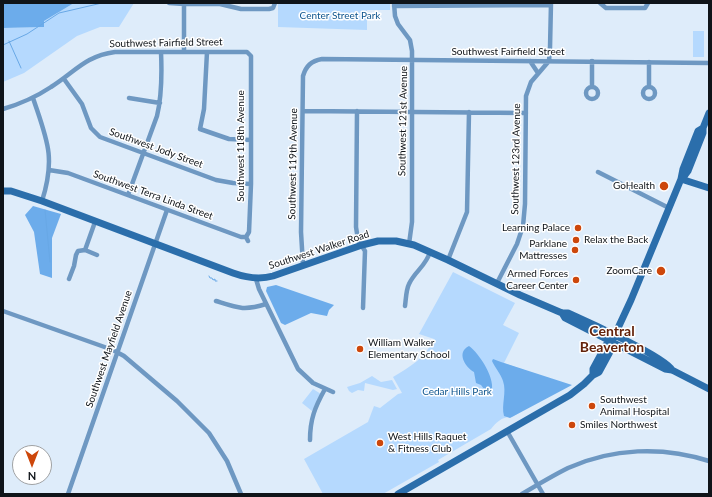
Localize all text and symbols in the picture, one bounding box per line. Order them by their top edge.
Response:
park label: Center Street Park [300,10,380,22]
street label: Southwest Fairfield Street [109,36,223,50]
street label: Southwest Fairfield Street [451,46,565,58]
street label: Southwest 121st Avenue [396,66,410,176]
street label: Southwest 118th Avenue [235,90,247,202]
street label: Southwest 123rd Avenue [509,103,523,215]
street label: Southwest 119th Avenue [286,108,300,220]
street label: Southwest Jody Street [108,125,204,171]
street label: Southwest Terra Linda Street [91,168,215,222]
place label: GoHealth [613,180,655,192]
marker: GoHealth [658,180,670,192]
place label: Learning Palace [502,222,570,234]
marker: Learning Palace [573,223,583,233]
street label: Southwest Walker Road [267,228,371,272]
place label: Relax the Back [584,234,648,246]
marker: Relax the Back [571,235,581,245]
place label: Parklane Mattresses [519,238,567,262]
marker: Parklane Mattresses [570,245,580,255]
place label: ZoomCare [606,265,652,277]
marker: ZoomCare [655,265,667,277]
place label: Armed Forces Career Center [506,268,568,292]
marker: Armed Forces Career Center [571,275,581,285]
street label: Southwest Mayfield Avenue [83,289,135,409]
district label: Central Beaverton [580,323,644,356]
place label: William Walker Elementary School [368,337,450,360]
marker: William Walker Elementary School [355,344,365,354]
park label: Cedar Hills Park [422,386,492,398]
place label: Southwest Animal Hospital [600,394,669,418]
marker: Southwest Animal Hospital [587,401,597,411]
place label: Smiles Northwest [580,419,657,431]
marker: Smiles Northwest [567,420,577,430]
place label: West Hills Raquet & Fitness Club [388,431,466,454]
marker: West Hills Raquet & Fitness Club [375,438,385,448]
north arrow [12,445,52,485]
text: N [28,470,36,483]

